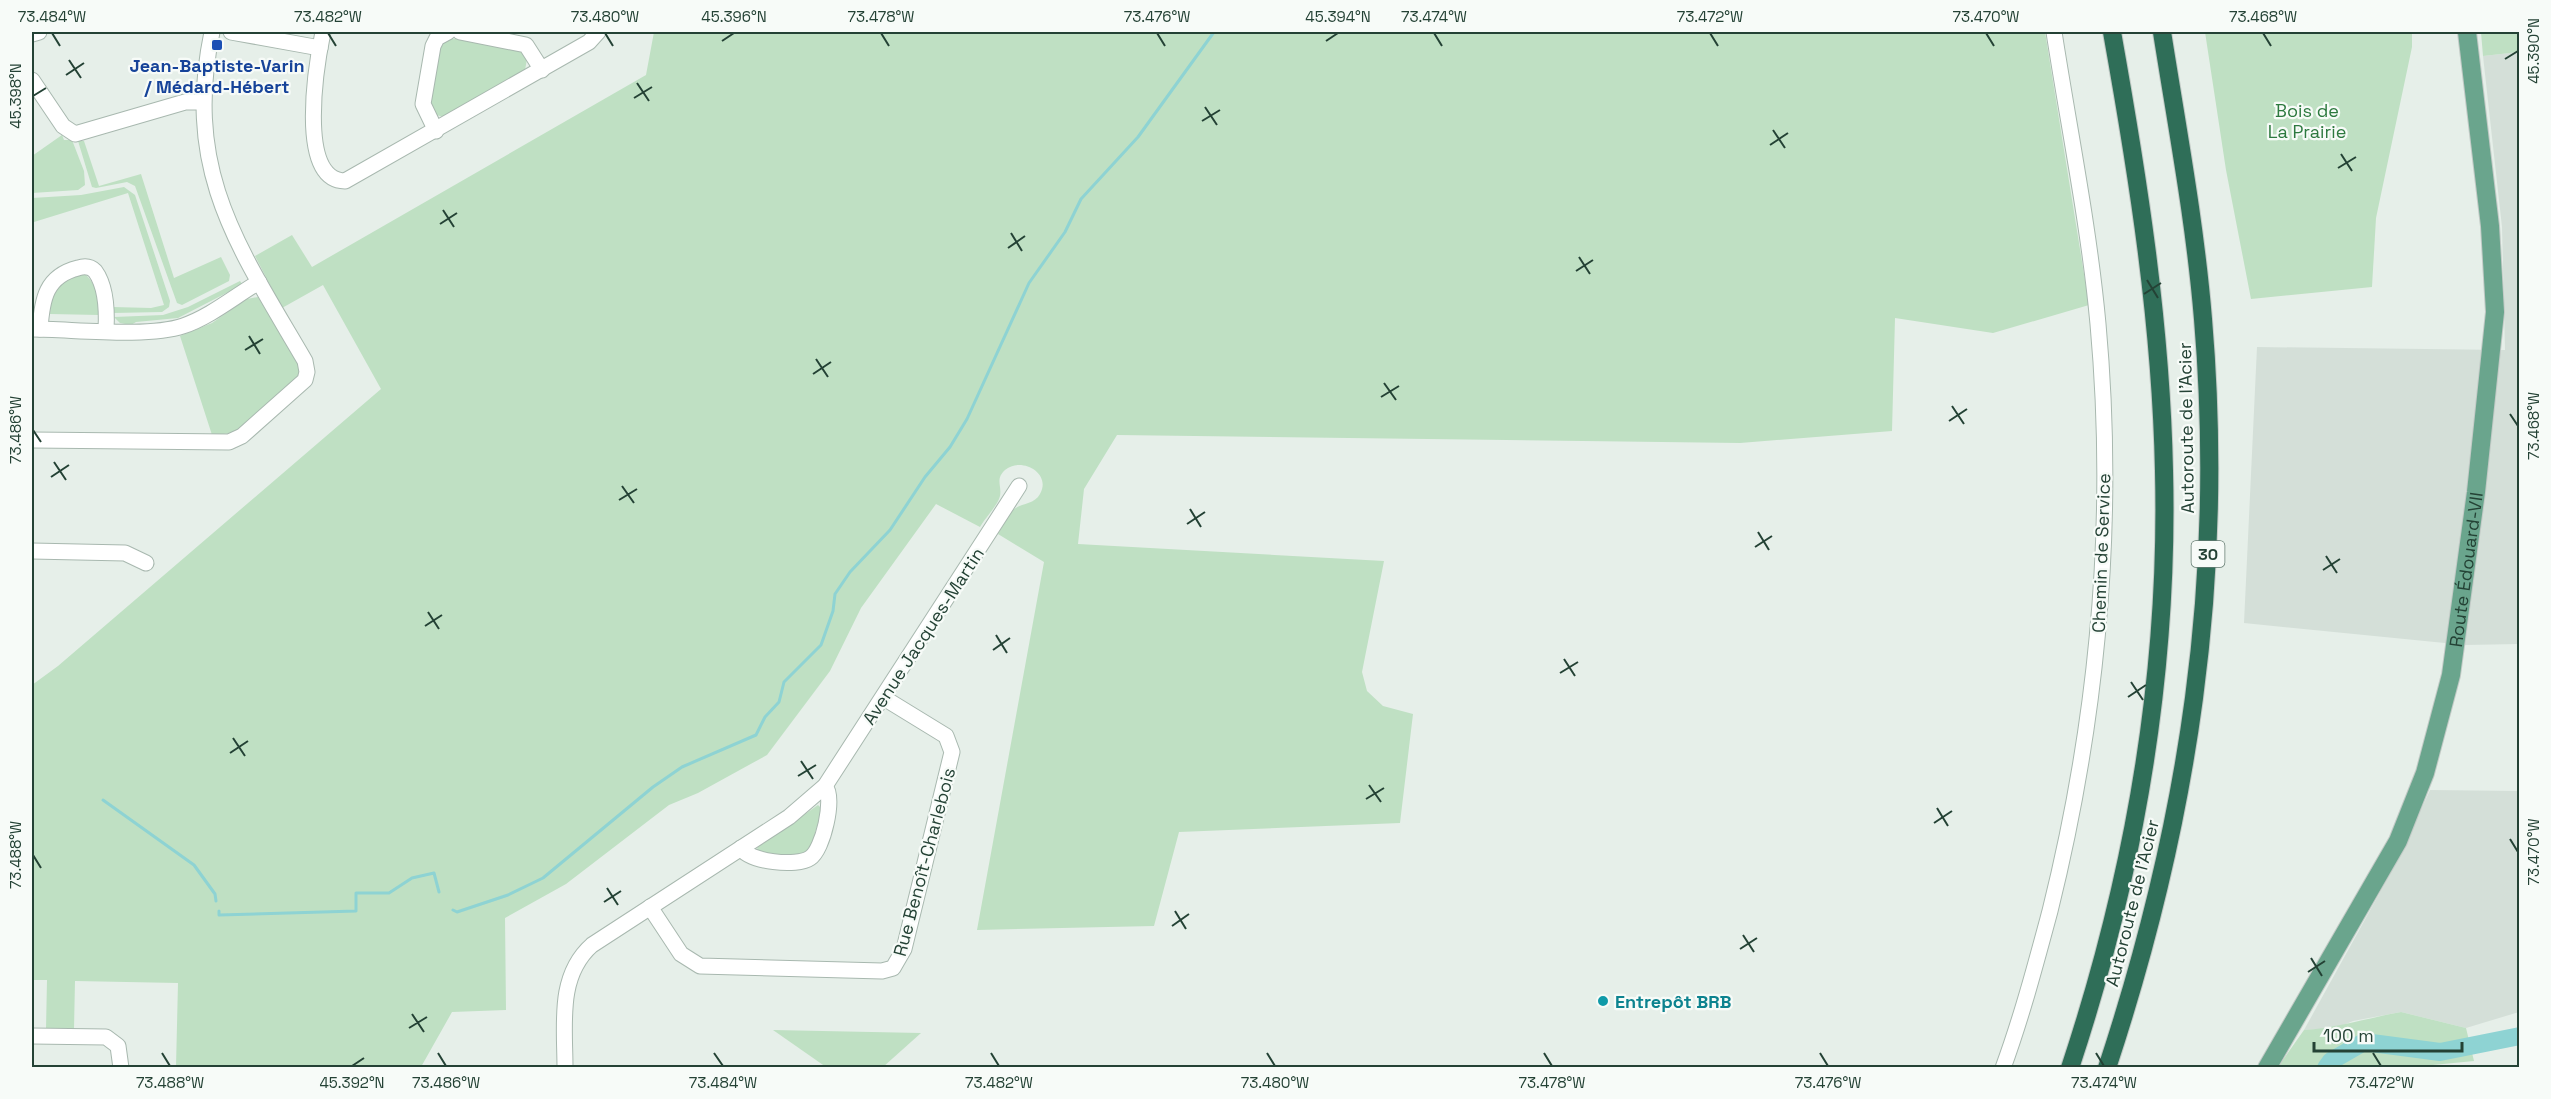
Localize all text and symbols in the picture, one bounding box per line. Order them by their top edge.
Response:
text: 73.484°W [18,7,86,26]
text: 73.482°W [294,7,362,26]
text: 73.480°W [571,7,639,26]
text: 45.396°N [701,7,767,26]
text: 73.478°W [848,7,914,26]
text: 73.476°W [1124,7,1190,26]
text: 45.394°N [1305,7,1371,26]
text: 73.474°W [1401,7,1467,26]
text: 73.472°W [1677,7,1743,26]
text: 73.470°W [1952,7,2020,26]
text: 73.468°W [2229,7,2297,26]
text: 45.390°N [2524,18,2543,84]
marker: Jean-Baptiste-Varin / Médard-Hébert [210,38,224,52]
place label: Jean-Baptiste-Varin / Médard-Hébert [129,54,305,98]
text: 45.398°N [6,63,25,129]
park label: Bois de La Prairie [2268,99,2346,143]
street label: Autoroute de l'Acier [2173,342,2199,514]
text: 73.468°W [2524,392,2543,460]
text: 73.486°W [6,396,25,464]
street label: Chemin de Service [2087,473,2115,633]
street label: Route Édouard-VII [2443,491,2487,649]
road number: 30 [2192,541,2224,567]
street label: Avenue Jacques-Martin [857,543,989,729]
street label: Rue Benoît-Charlebois [888,765,960,959]
street label: Autoroute de l'Acier [2100,817,2164,989]
text: 73.470°W [2524,818,2543,886]
text: 73.488°W [6,821,25,889]
place label: Entrepôt BRB [1615,990,1732,1013]
marker: Entrepôt BRB [1596,994,1610,1008]
scale bar [2314,1015,2462,1053]
text: 100 m [2323,1024,2374,1047]
text: 73.488°W [136,1073,204,1092]
text: 45.392°N [319,1073,385,1092]
text: 73.486°W [412,1073,480,1092]
text: 73.484°W [689,1073,757,1092]
text: 73.482°W [965,1073,1033,1092]
text: 73.480°W [1241,1073,1309,1092]
text: 73.478°W [1519,1073,1585,1092]
text: 73.476°W [1795,1073,1861,1092]
text: 73.474°W [2071,1073,2137,1092]
text: 73.472°W [2348,1073,2414,1092]

